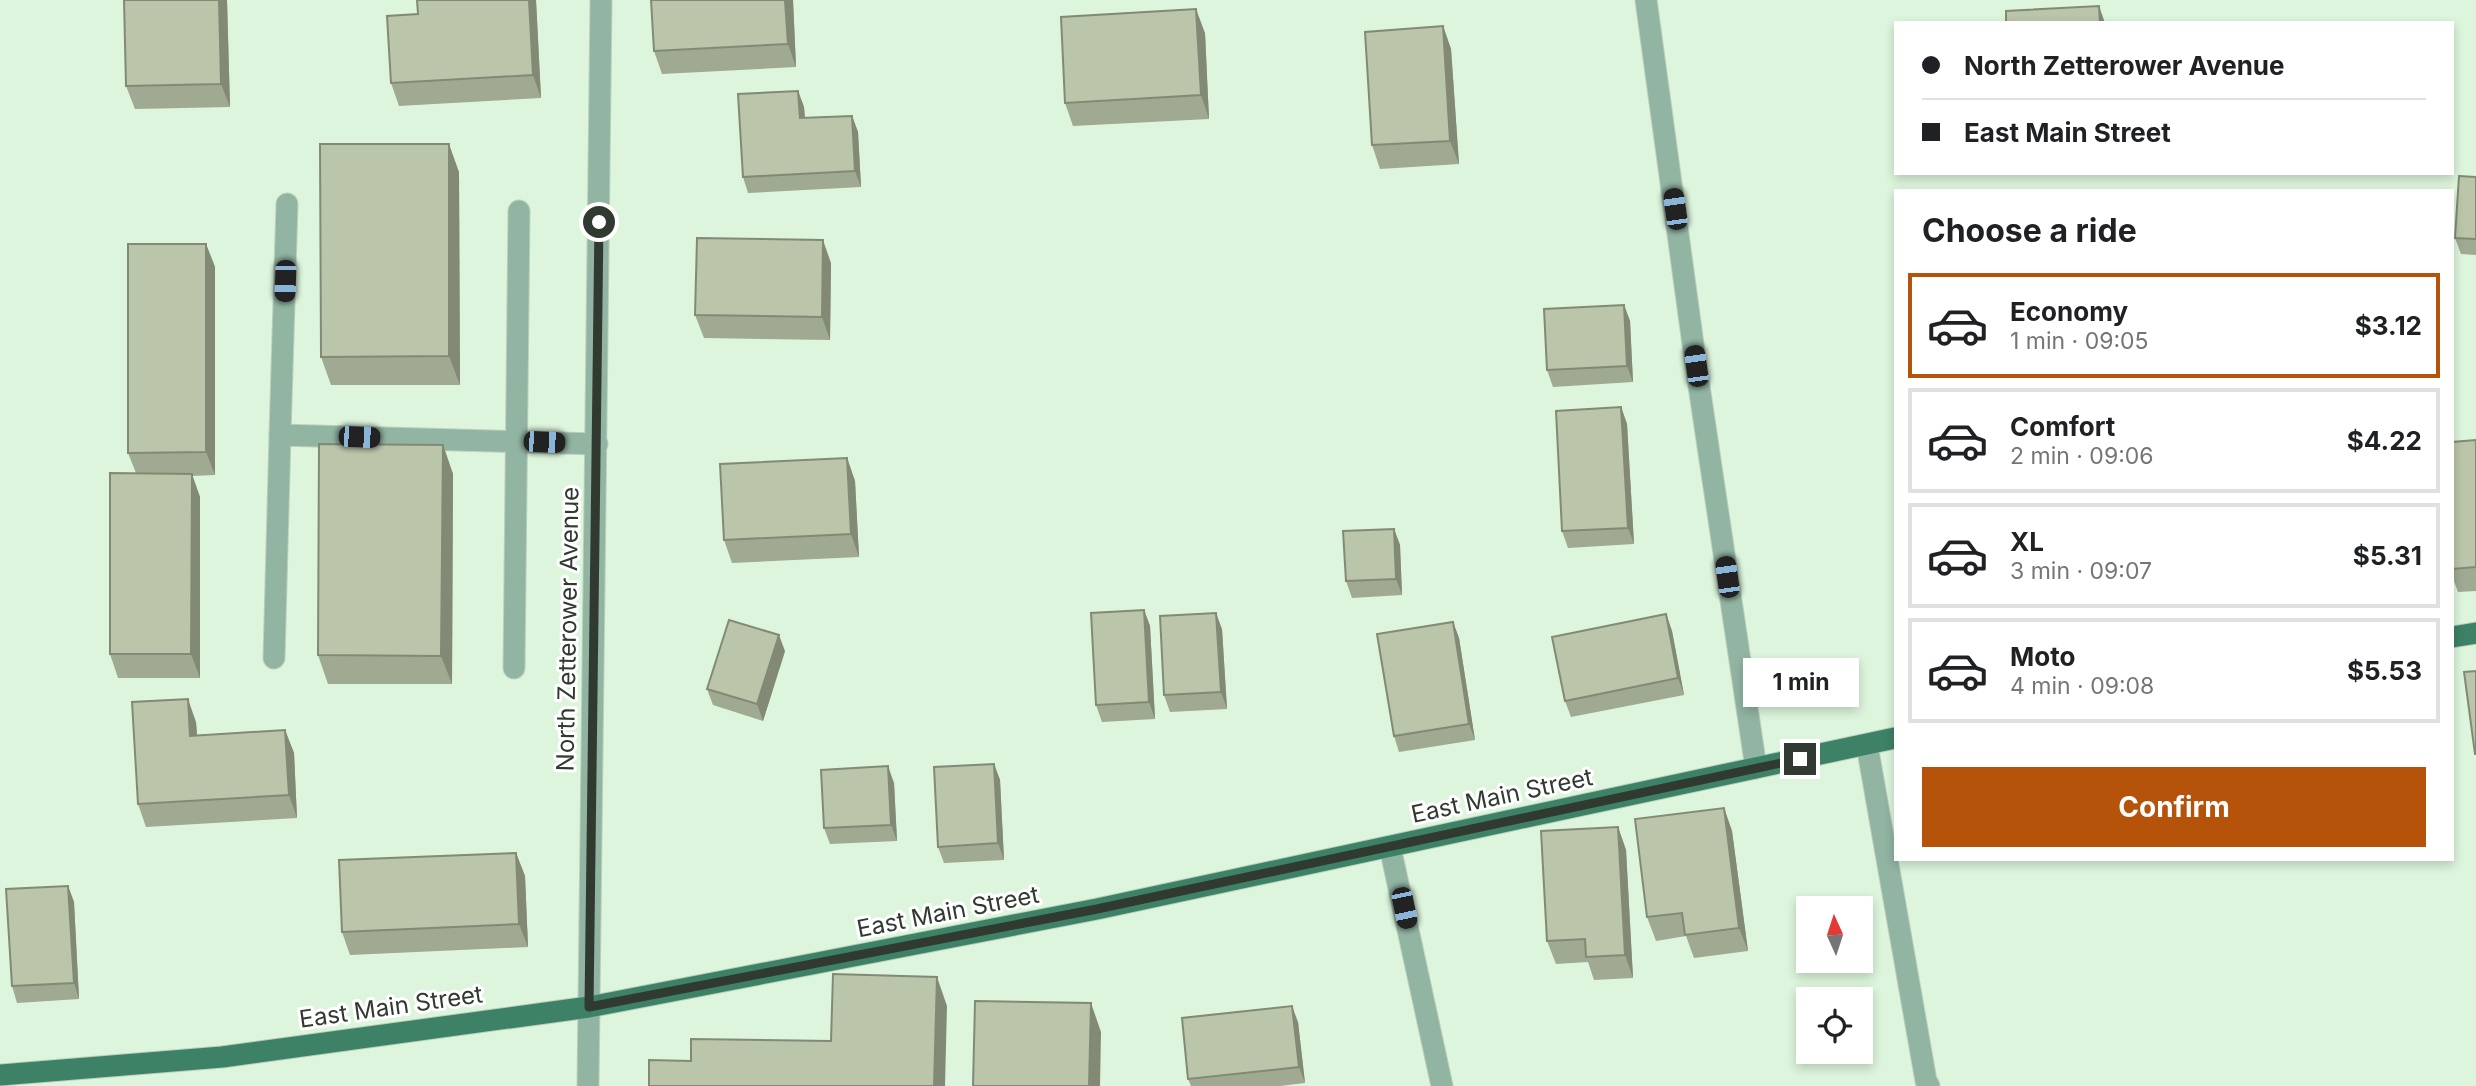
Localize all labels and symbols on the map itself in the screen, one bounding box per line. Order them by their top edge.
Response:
car [1662,187,1689,231]
route start [583,206,615,238]
car [274,260,297,302]
car [1683,344,1710,388]
car [338,426,381,448]
car [523,431,566,453]
street label: North Zetterower Avenue [551,486,584,771]
car [1714,555,1741,599]
callout: 1 min [1742,658,1858,706]
route end [1784,743,1816,775]
street label: East Main Street [1409,762,1595,829]
street label: East Main Street [854,880,1042,943]
car [1390,885,1419,931]
north arrow [1796,896,1872,973]
street label: East Main Street [297,979,485,1034]

